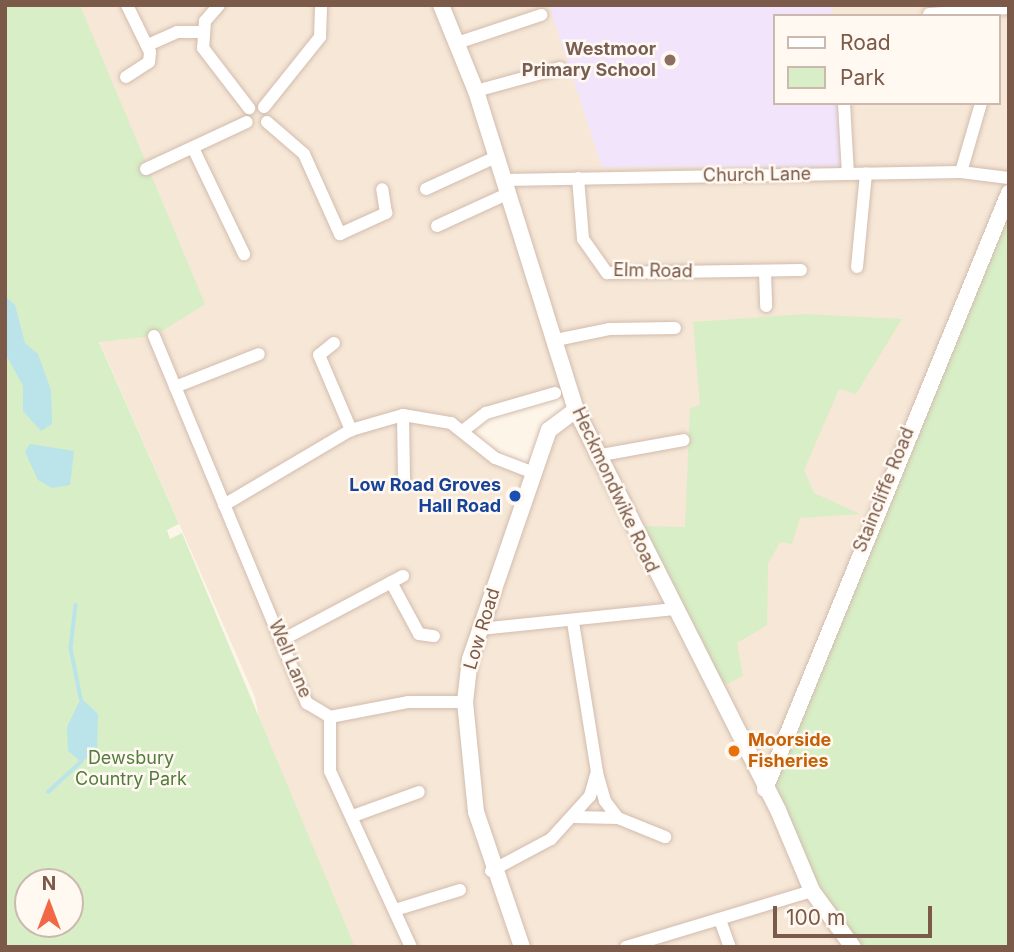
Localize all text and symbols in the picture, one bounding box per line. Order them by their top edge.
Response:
legend [772,14,1000,105]
text: Road [840,30,891,55]
place label: Westmoor Primary School [522,39,656,82]
marker: Westmoor Primary School [662,52,678,68]
text: Park [840,65,885,90]
street label: Church Lane [703,163,811,187]
street label: Elm Road [613,260,693,282]
street label: Heckmondwike Road [567,404,663,576]
street label: Staincliffe Road [849,424,919,556]
place label: Low Road Groves Hall Road [349,475,501,518]
marker: Low Road Groves Hall Road [507,488,523,504]
street label: Low Road [459,586,505,672]
street label: Well Lane [264,617,316,701]
place label: Moorside Fisheries [748,730,831,772]
marker: Moorside Fisheries [726,743,742,759]
park label: Dewsbury Country Park [75,748,187,790]
north arrow [14,868,84,938]
text: N [42,872,56,895]
scale bar [776,892,935,936]
text: 100 m [786,905,845,930]

